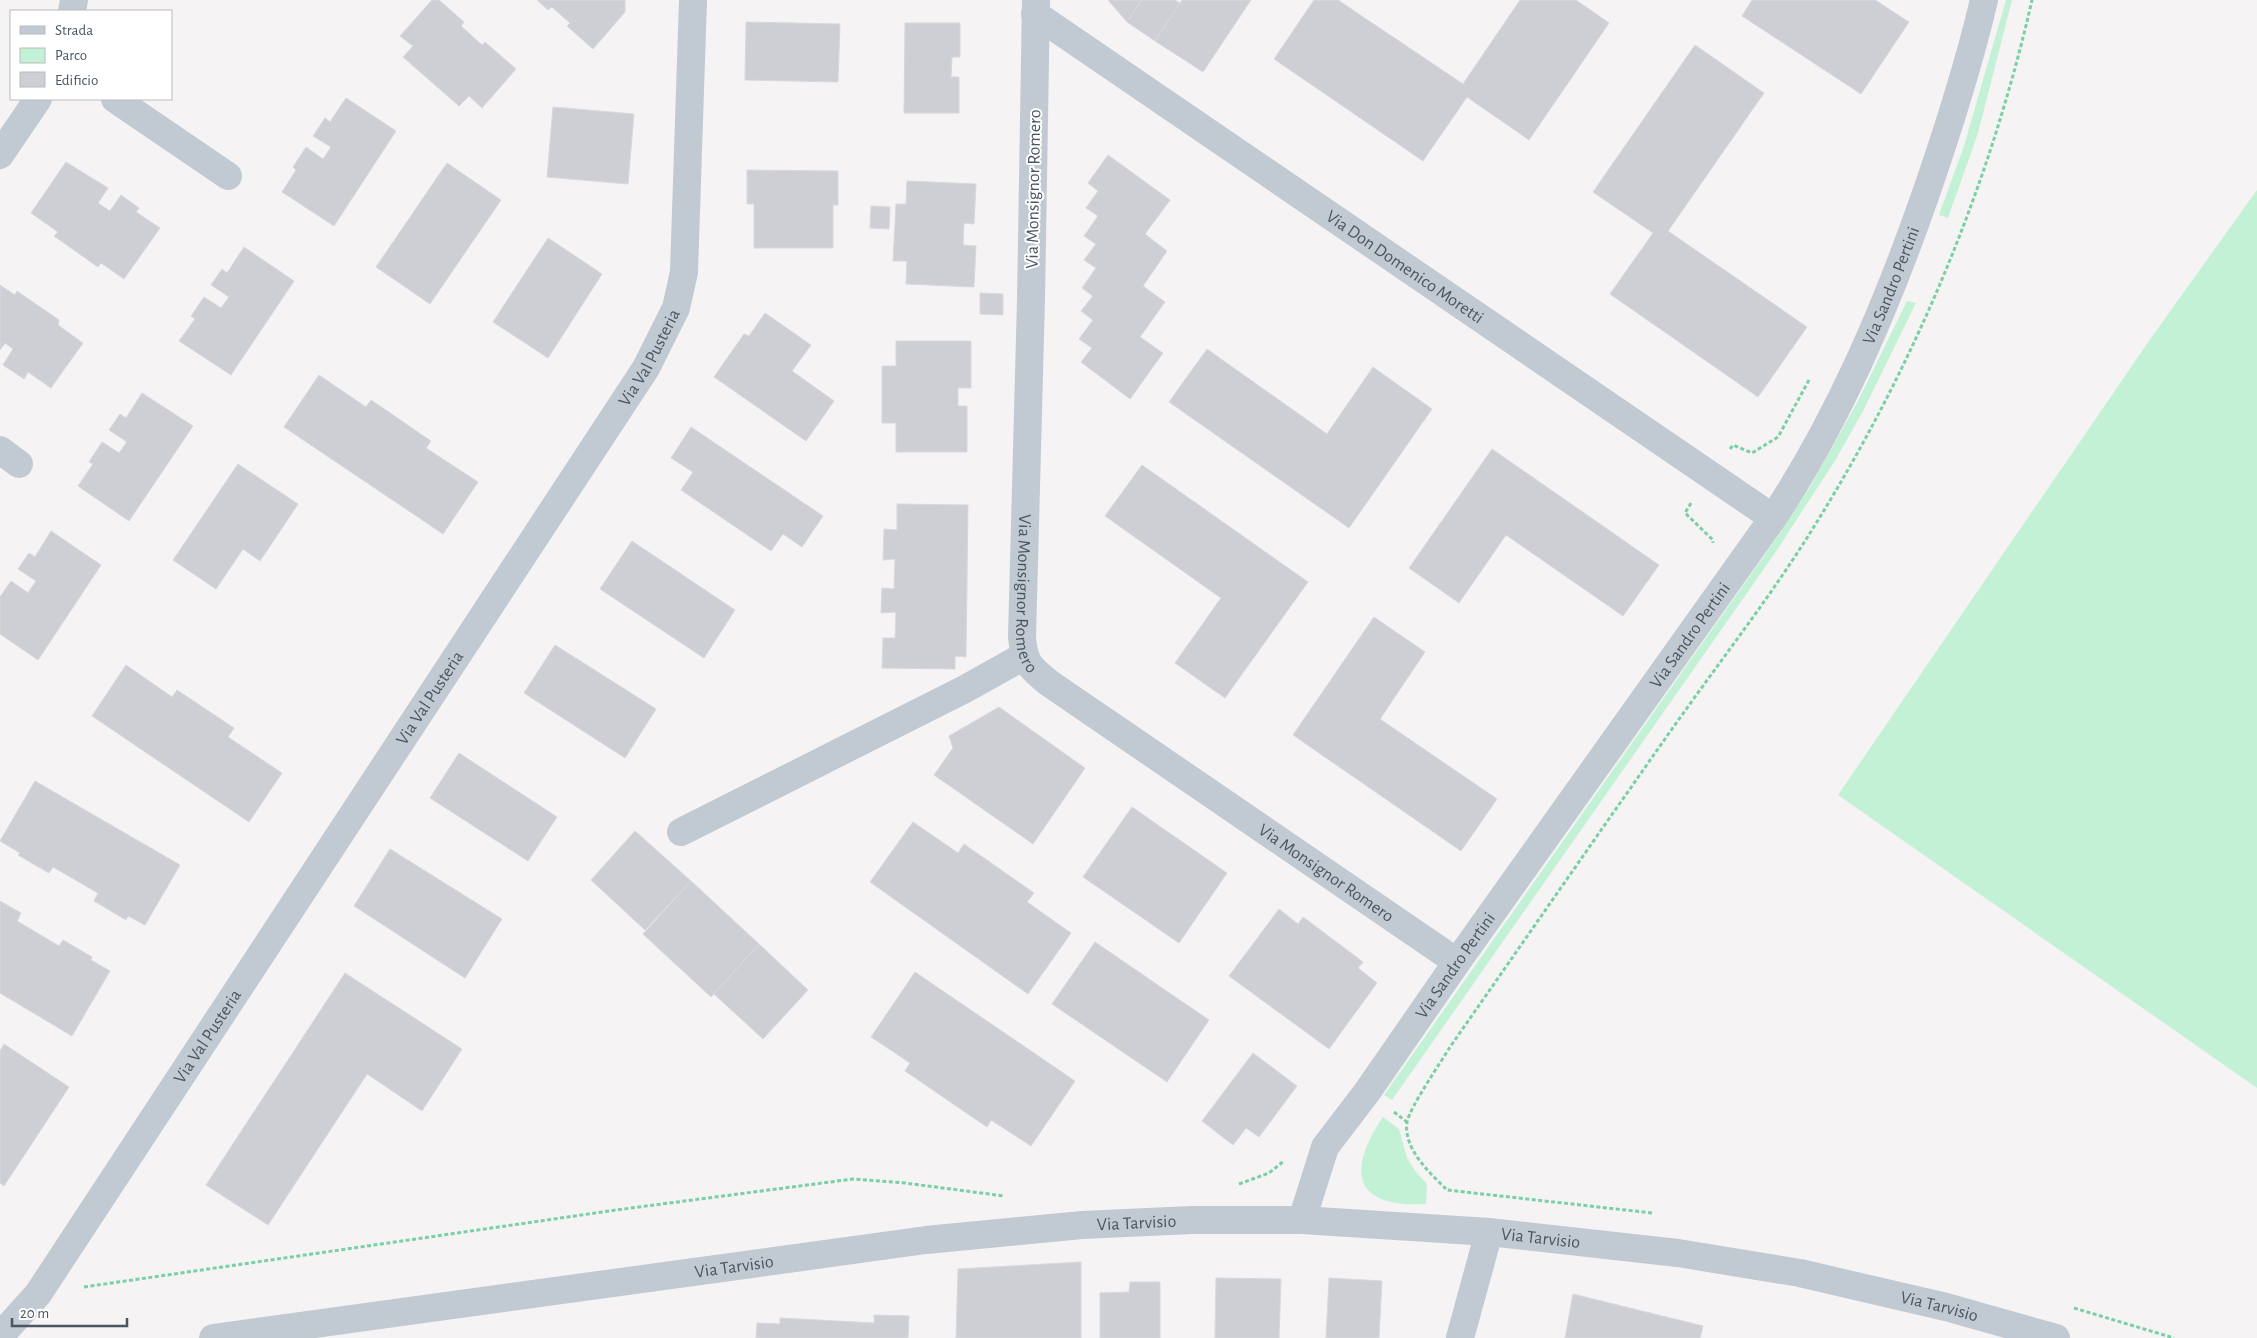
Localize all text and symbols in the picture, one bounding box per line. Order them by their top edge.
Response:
legend [10,10,172,100]
text: Strada [55,23,93,38]
text: Parco [55,48,87,63]
text: Edificio [55,73,98,88]
street label: Via Monsignor Romero [1024,109,1044,269]
street label: Via Don Domenico Moretti [1322,207,1486,327]
street label: Via Sandro Pertini [1860,225,1923,347]
street label: Via Val Pusteria [615,307,684,410]
street label: Via Monsignor Romero [1012,514,1041,677]
street label: Via Sandro Pertini [1647,580,1734,692]
street label: Via Val Pusteria [393,648,468,748]
street label: Via Monsignor Romero [1255,821,1397,926]
street label: Via Sandro Pertini [1413,910,1499,1022]
street label: Via Val Pusteria [171,987,245,1087]
street label: Via Tarvisio [1096,1213,1177,1234]
street label: Via Tarvisio [1500,1225,1581,1252]
street label: Via Tarvisio [694,1253,775,1282]
street label: Via Tarvisio [1899,1289,1980,1326]
scale bar [12,1296,128,1328]
text: 20 m [20,1306,49,1321]

